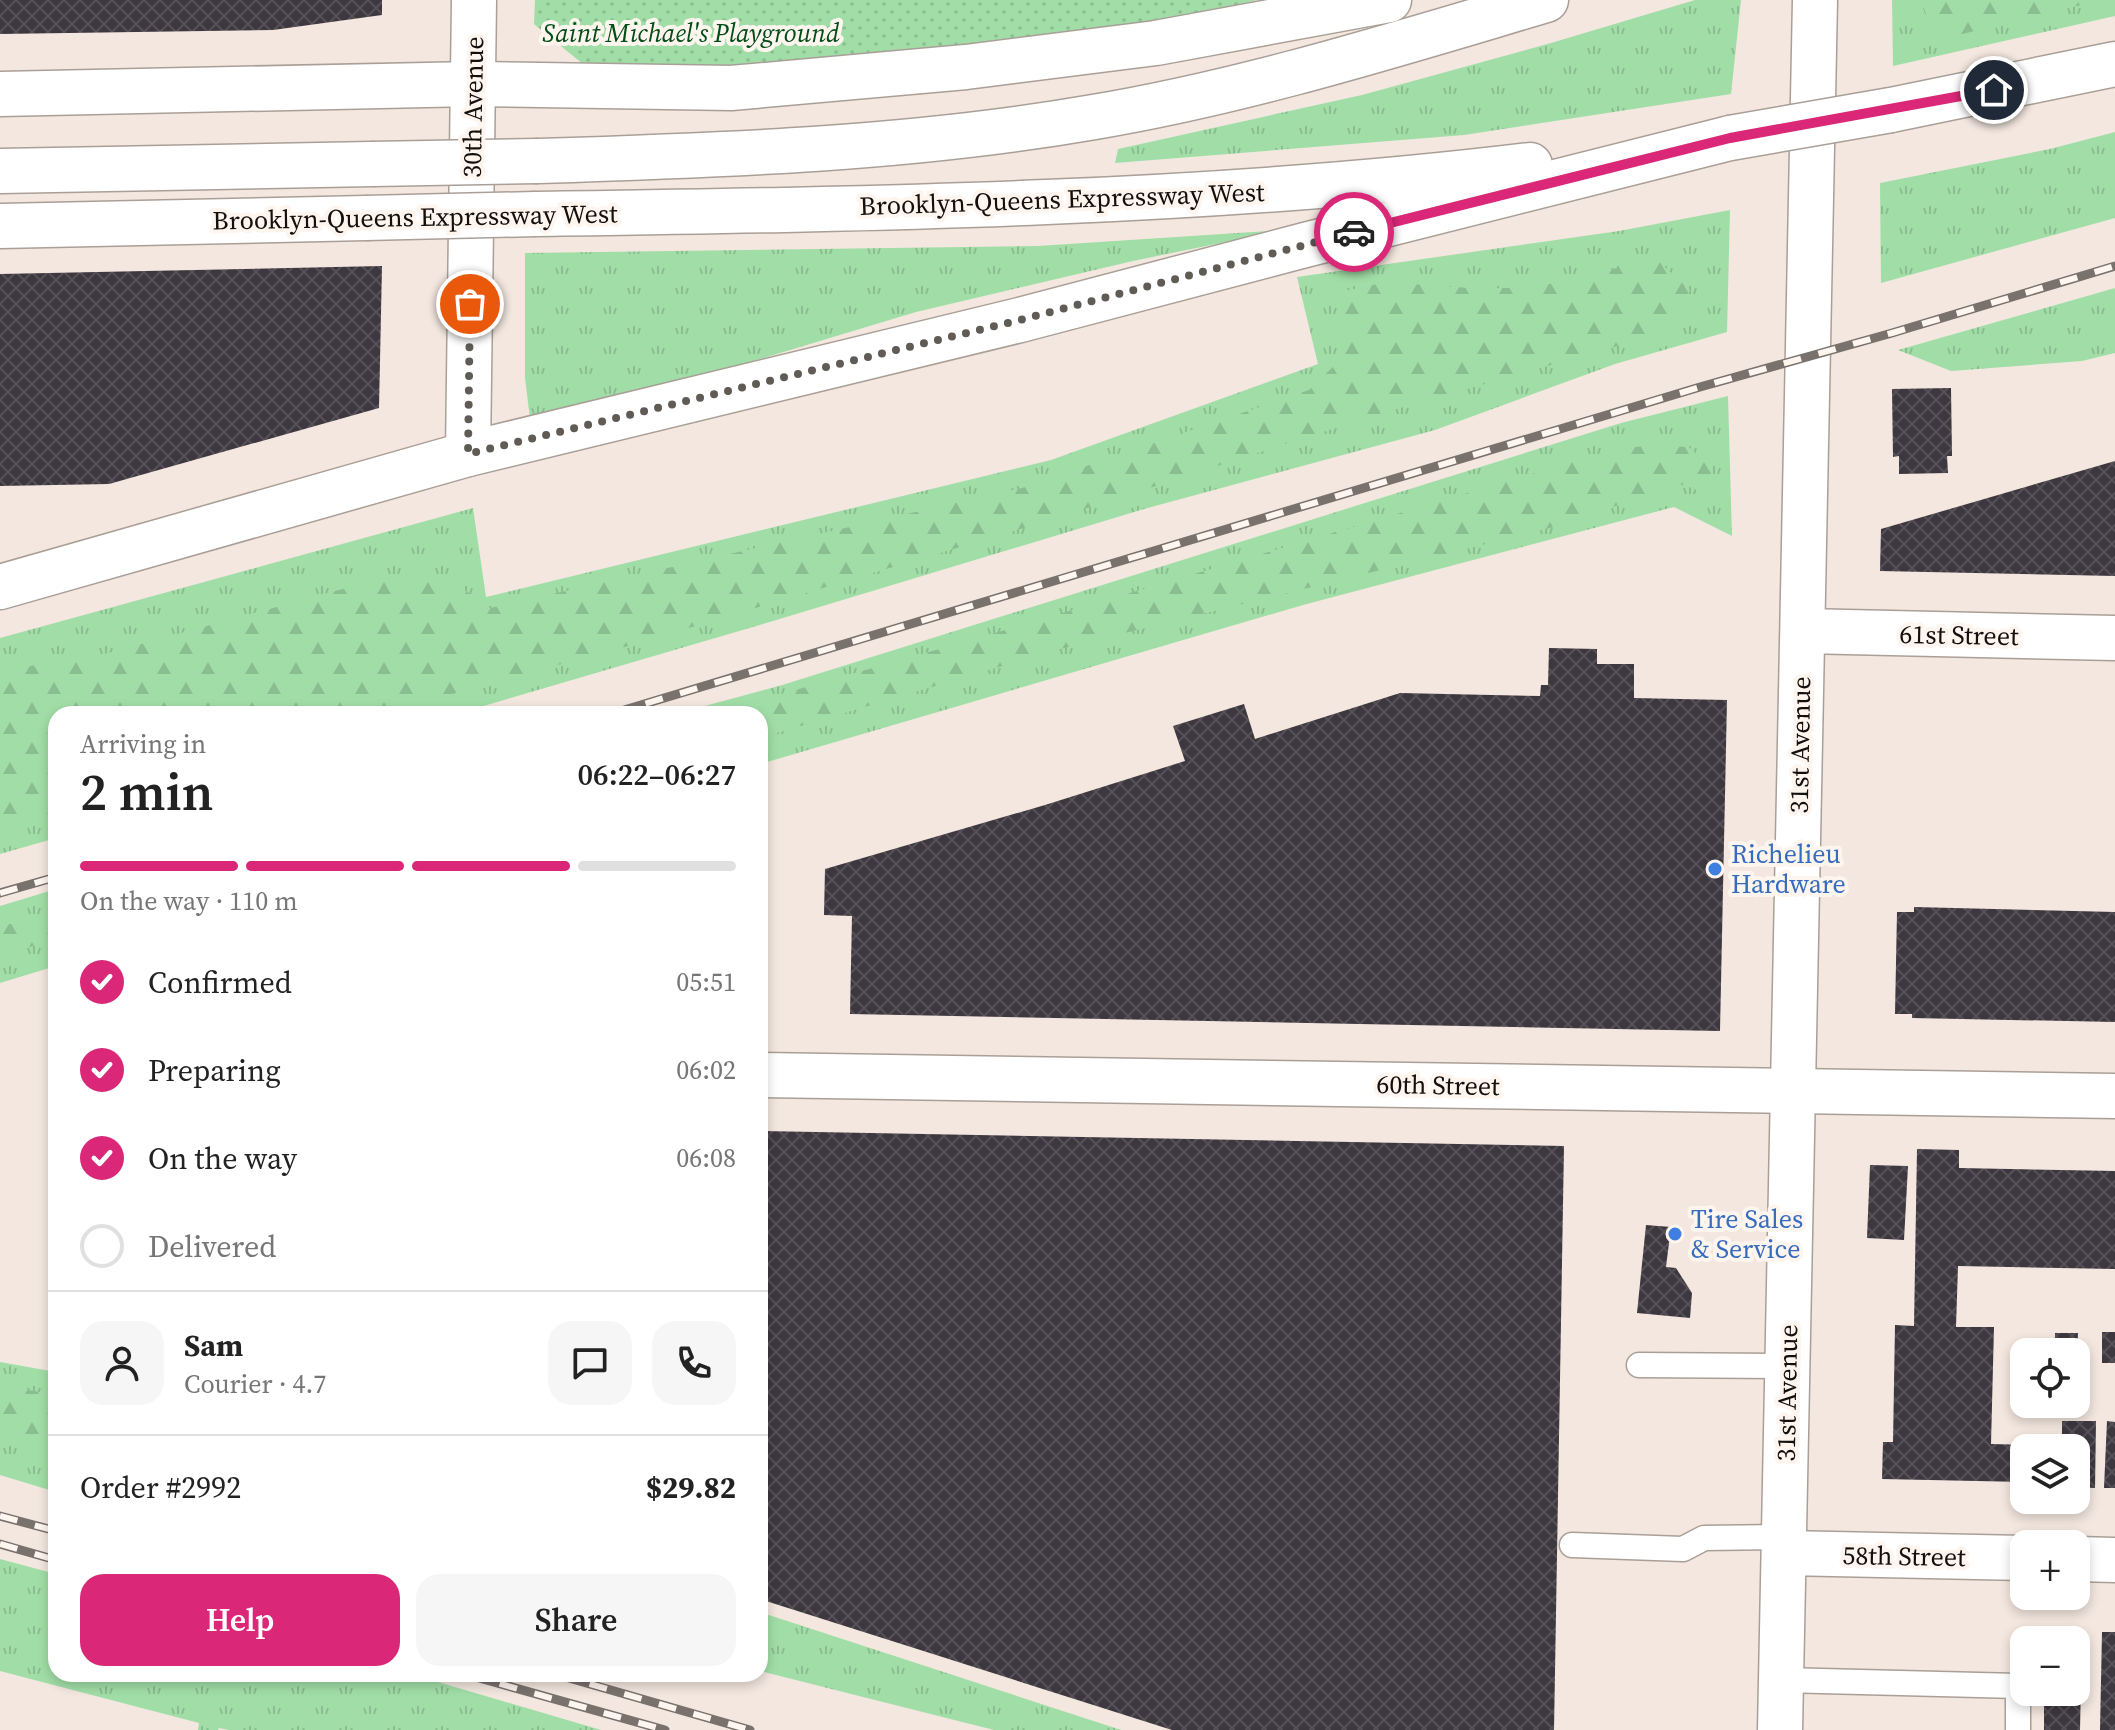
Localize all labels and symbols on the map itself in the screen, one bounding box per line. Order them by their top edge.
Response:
park label: Saint Michael's Playground [542,15,840,51]
street label: 30th Avenue [454,36,492,178]
pin [1960,56,2028,124]
street label: Brooklyn-Queens Expressway West [859,174,1266,224]
courier [1314,192,1394,272]
street label: Brooklyn-Queens Expressway West [212,195,618,239]
pin [436,270,504,338]
street label: 61st Street [1899,616,2019,654]
street label: 31st Avenue [1781,676,1819,814]
place label: Richelieu Hardware [1731,836,1846,902]
marker: Richelieu Hardware [1706,860,1724,878]
street label: 60th Street [1376,1066,1501,1104]
place label: Tire Sales & Service [1691,1201,1803,1267]
marker: Tire Sales & Service [1666,1225,1684,1243]
street label: 31st Avenue [1768,1324,1806,1462]
street label: 58th Street [1842,1537,1967,1575]

